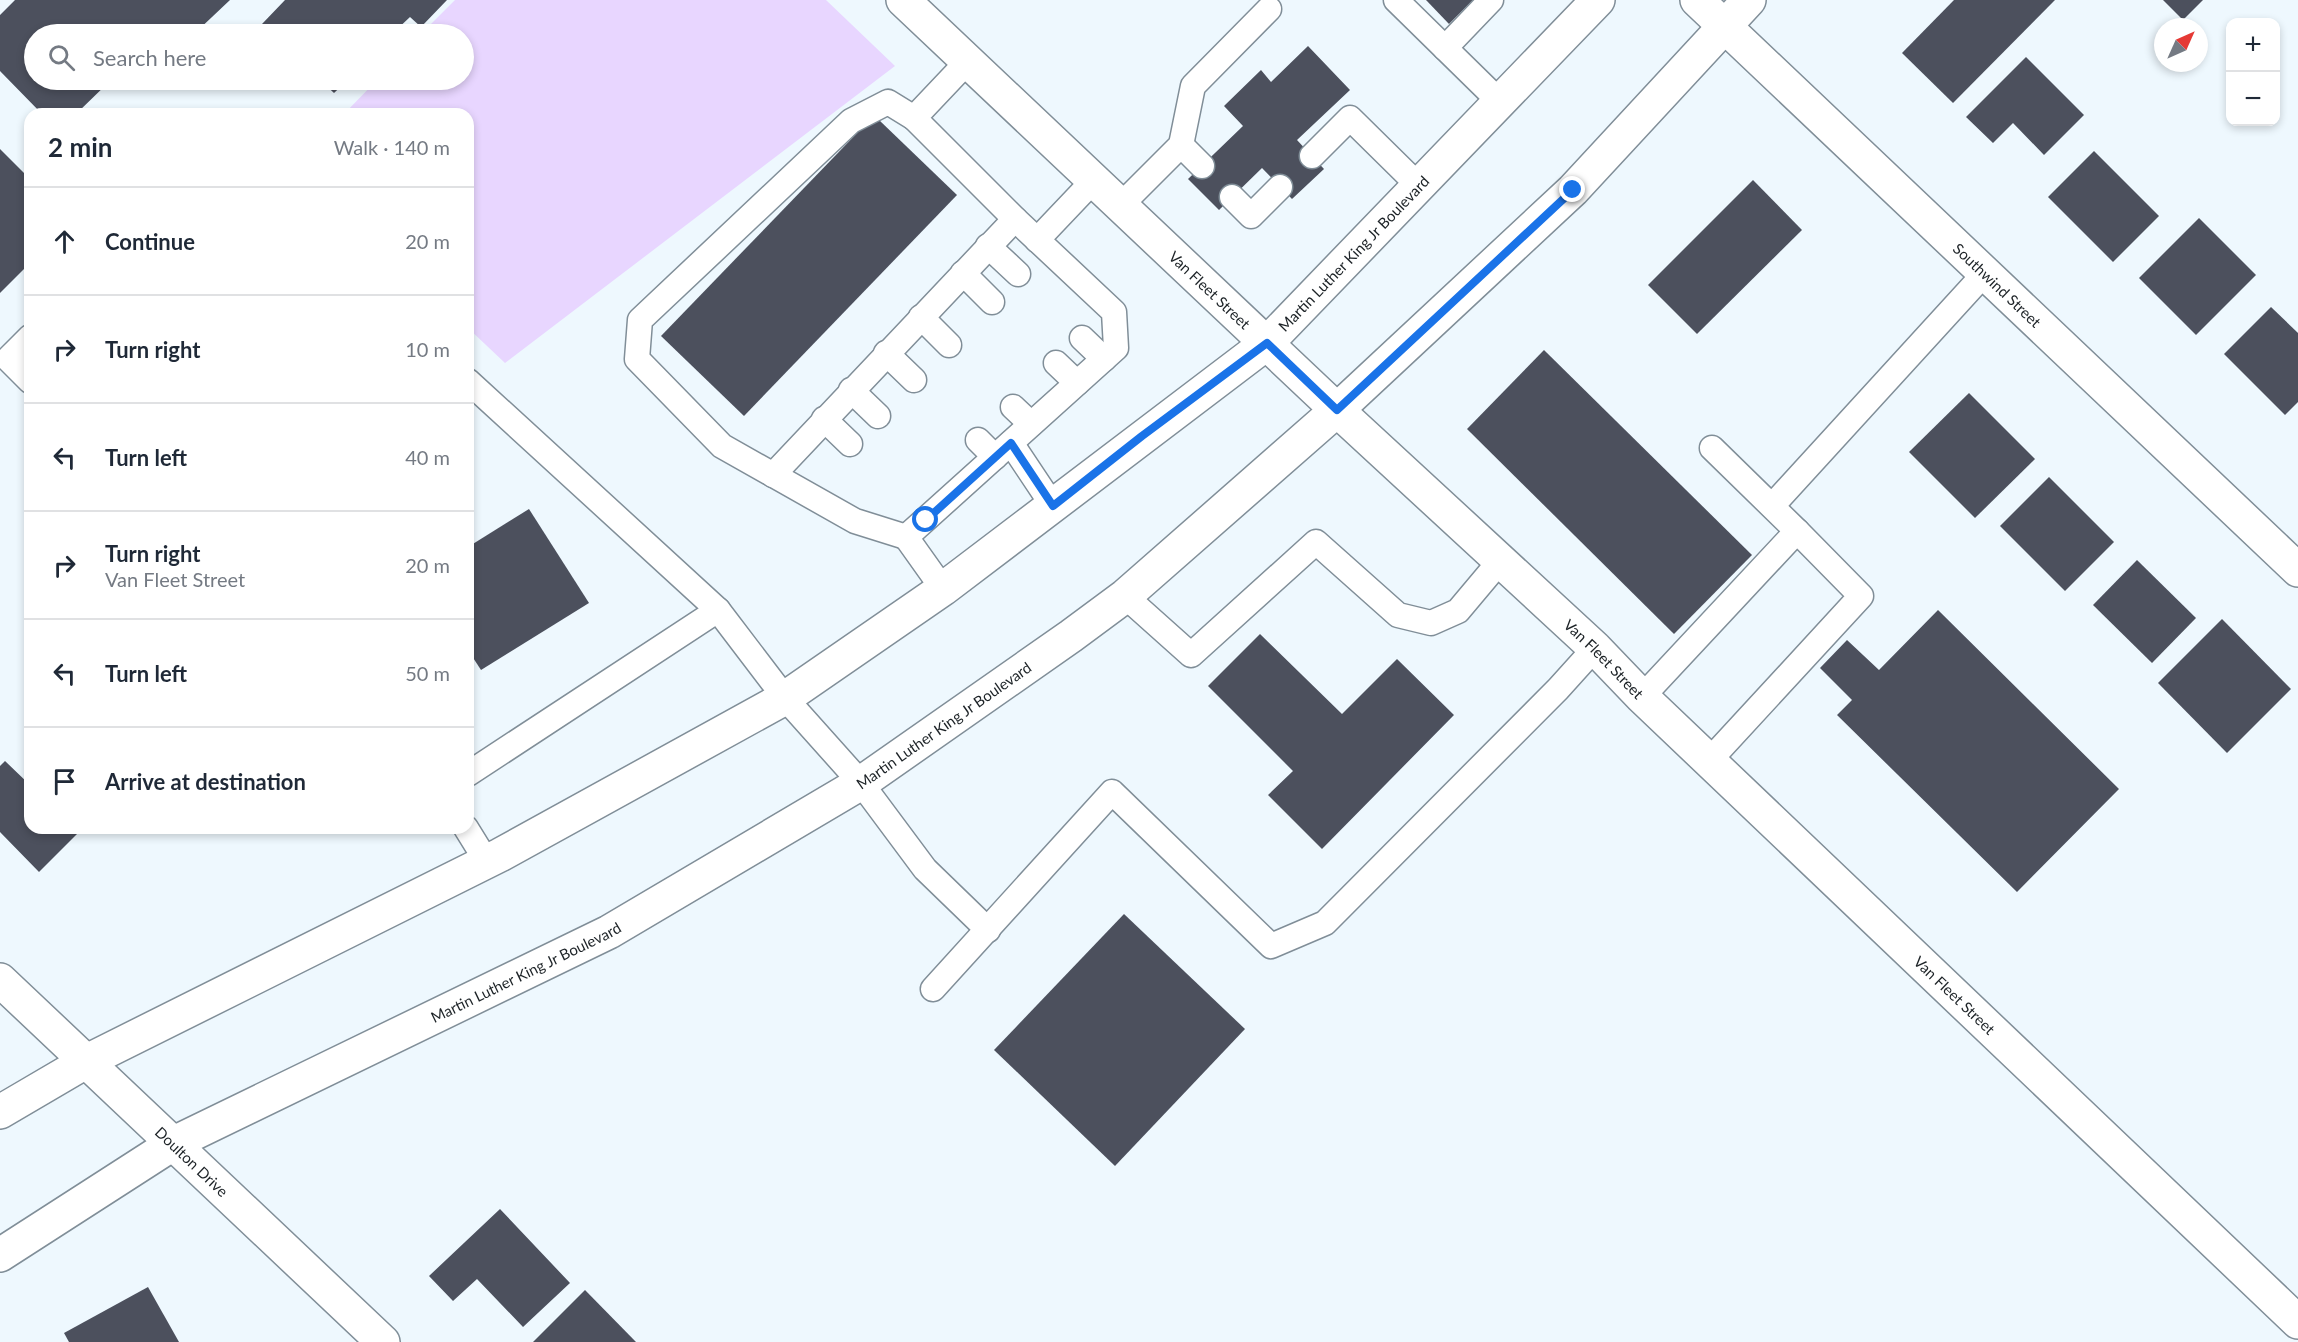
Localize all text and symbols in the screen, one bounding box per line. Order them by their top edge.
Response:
north arrow [2154,18,2208,72]
map controls [2226,18,2280,126]
button: + [2226,18,2280,72]
search box [24,24,474,90]
icon: search [45,41,78,74]
text: Search here [93,44,206,71]
button: − [2226,72,2280,126]
text: 2 min [48,131,112,163]
text: Walk · 140 m [334,135,450,159]
street label: Martin Luther King Jr Boulevard [1274,172,1433,335]
route end [1559,176,1585,202]
icon: ahead [48,225,81,258]
text: Continue [105,228,195,255]
text: 20 m [405,229,450,253]
street label: Southwind Street [1950,239,2045,331]
street label: Van Fleet Street [1165,247,1255,333]
icon: right [48,333,81,366]
text: Turn right [105,336,200,363]
text: 10 m [405,337,450,361]
icon: left [48,441,81,474]
text: Turn left [105,444,187,471]
text: 40 m [405,445,450,469]
route start [912,506,938,532]
text: Turn right [105,540,200,567]
icon: right [48,549,81,582]
text: 20 m [405,553,450,577]
text: Van Fleet Street [105,567,245,591]
street label: Van Fleet Street [1560,615,1648,703]
icon: left [48,657,81,690]
street label: Martin Luther King Jr Boulevard [853,658,1034,793]
text: Turn left [105,660,187,687]
text: 50 m [405,661,450,685]
icon: arrive [48,765,81,798]
text: Arrive at destination [105,768,306,795]
street label: Martin Luther King Jr Boulevard [428,918,624,1026]
street label: Van Fleet Street [1911,952,2000,1038]
street label: Doulton Drive [152,1123,232,1200]

